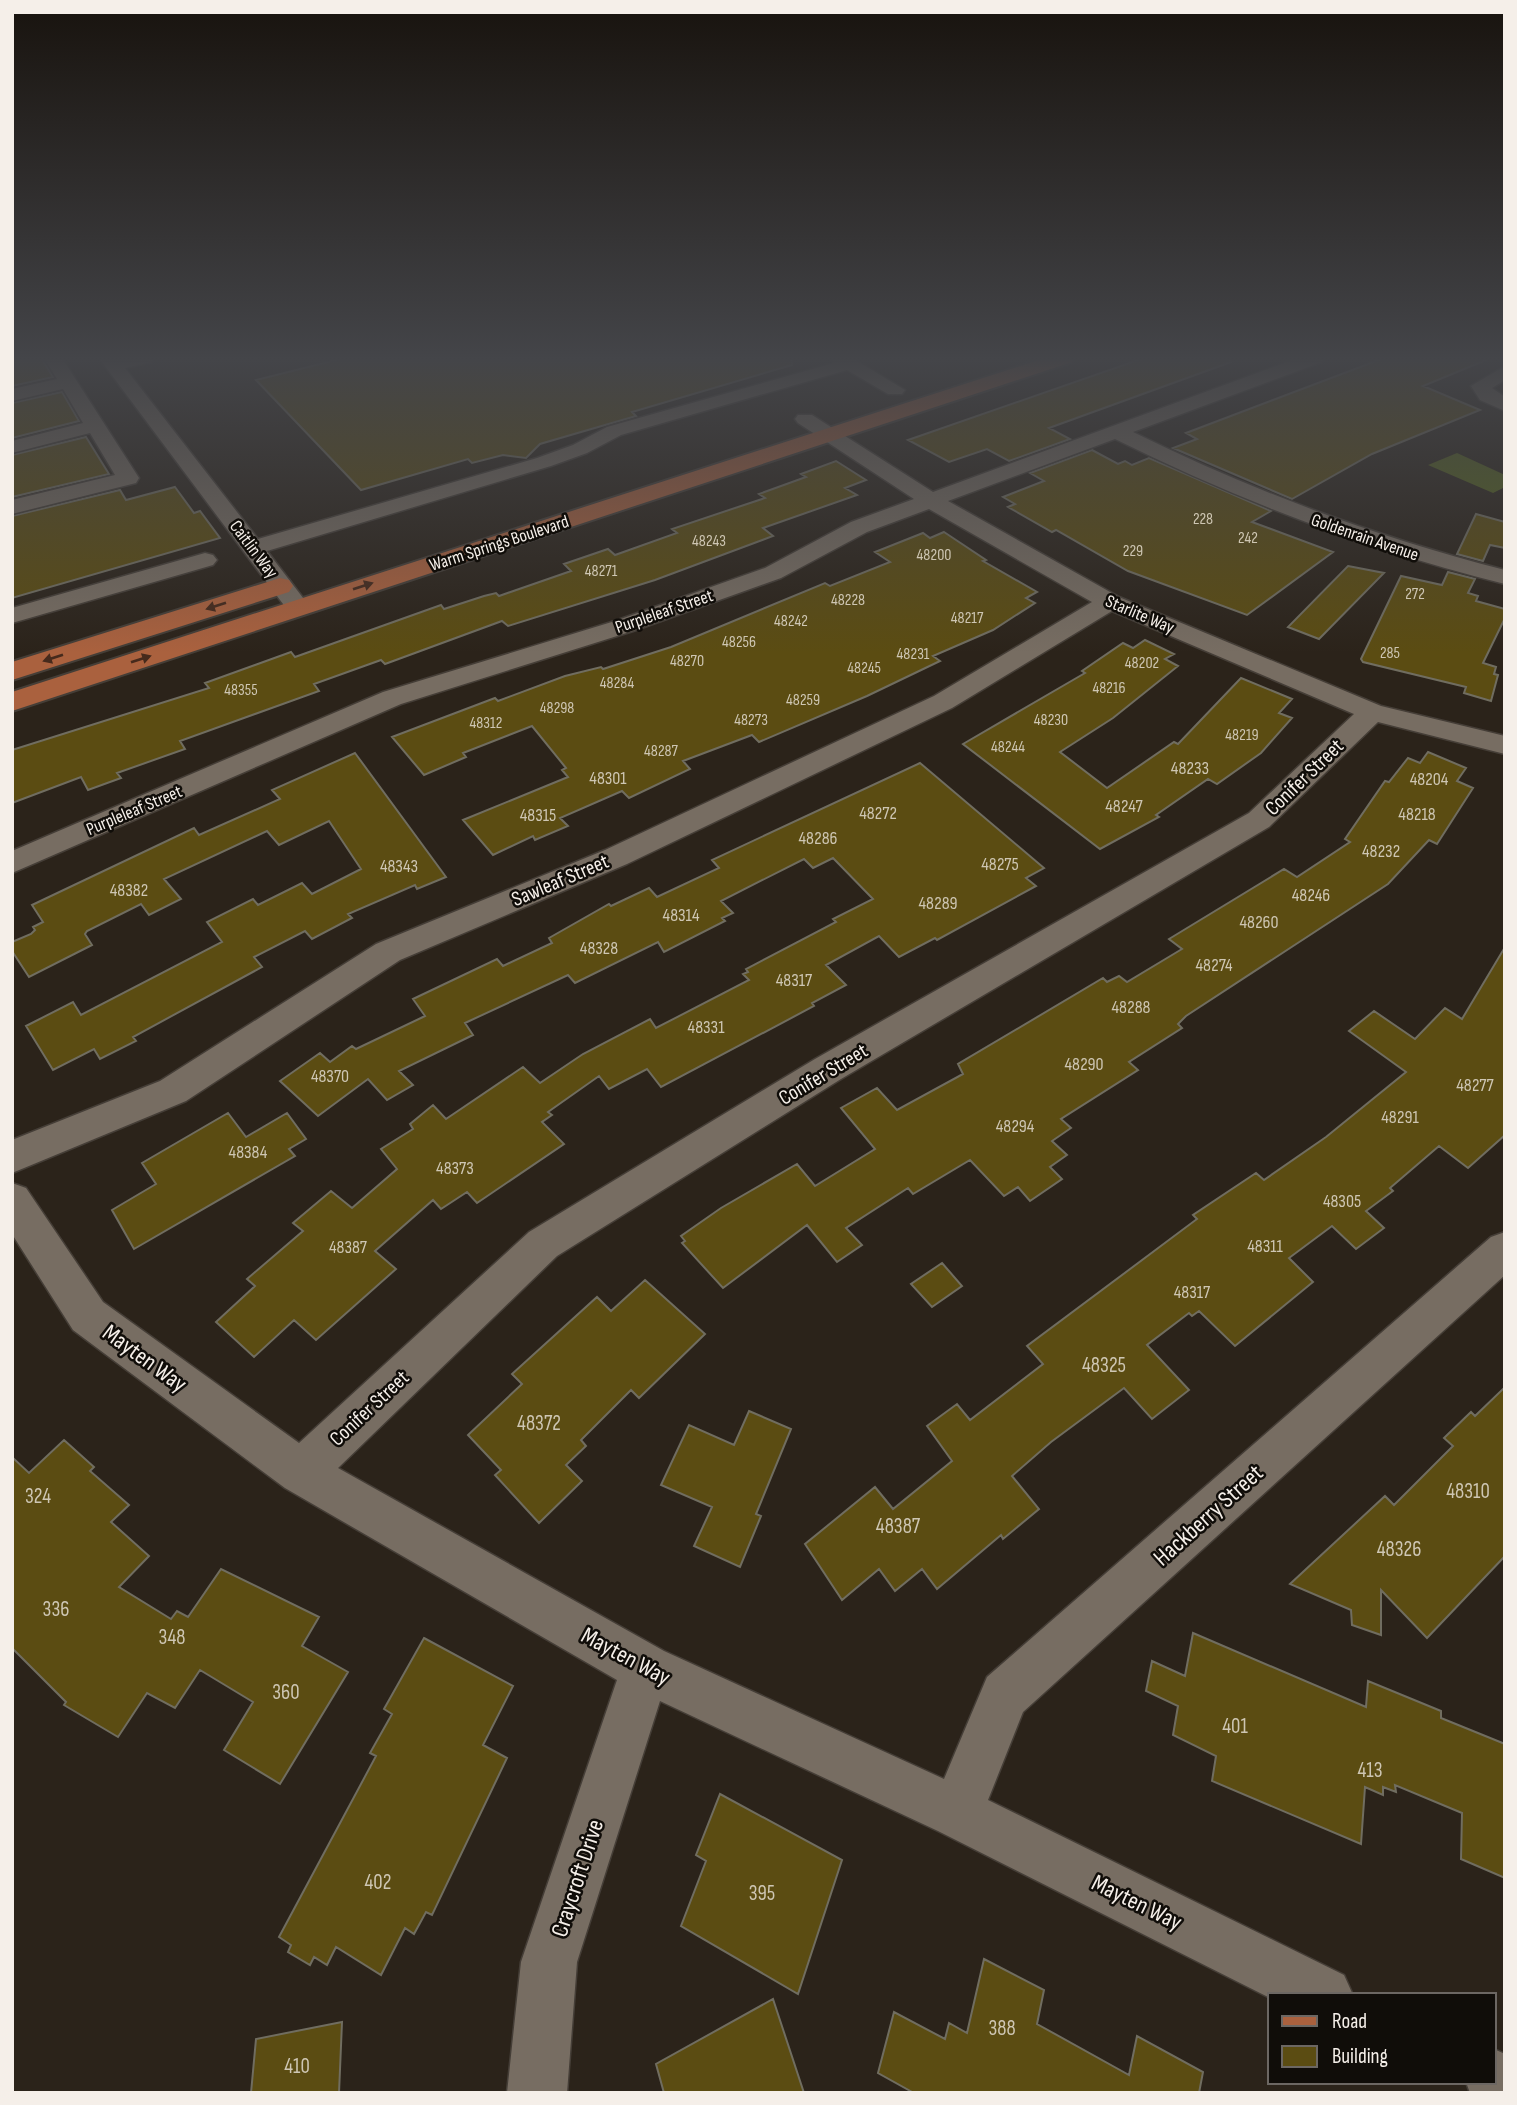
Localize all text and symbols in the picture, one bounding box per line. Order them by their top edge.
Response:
street label: Goldenrain Avenue [1308,509,1421,566]
house number: 228 [1193,510,1213,529]
street label: Warm Springs Boulevard [427,511,571,576]
street label: Caitlin Way [225,516,282,582]
house number: 242 [1238,529,1258,548]
house number: 48243 [692,532,726,551]
house number: 229 [1123,542,1143,561]
house number: 48200 [917,546,951,565]
house number: 48271 [585,562,618,581]
one-way arrow [353,581,374,591]
street label: Purpleleaf Street [613,585,716,638]
house number: 272 [1405,585,1425,604]
house number: 48228 [831,591,865,610]
street label: Starlite Way [1102,591,1177,638]
one-way arrow [206,601,227,612]
house number: 48217 [951,609,984,628]
house number: 48242 [774,612,808,631]
house number: 48256 [722,633,756,652]
house number: 285 [1380,644,1400,663]
house number: 48231 [897,645,930,664]
house number: 48270 [670,652,704,671]
one-way arrow [42,653,63,663]
one-way arrow [131,653,152,664]
house number: 48202 [1125,654,1159,673]
house number: 48245 [847,659,881,678]
house number: 48284 [600,674,635,693]
house number: 48216 [1092,679,1126,698]
house number: 48355 [224,681,258,700]
house number: 48259 [786,691,820,710]
house number: 48298 [540,699,574,718]
house number: 48273 [734,711,768,730]
house number: 48230 [1034,711,1068,730]
house number: 48312 [470,714,502,733]
house number: 48219 [1225,726,1259,745]
street label: Conifer Street [1260,734,1349,821]
house number: 48244 [991,738,1025,757]
house number: 48287 [644,742,679,761]
house number: 48233 [1171,758,1209,779]
house number: 48301 [589,768,627,789]
house number: 48204 [1410,769,1449,790]
street label: Purpleleaf Street [83,781,186,840]
house number: 48247 [1105,796,1144,817]
house number: 48272 [859,803,897,824]
house number: 48218 [1398,804,1436,825]
house number: 48315 [520,805,556,826]
house number: 48286 [799,828,838,849]
house number: 48232 [1362,841,1400,862]
street label: Sawleaf Street [508,849,612,912]
house number: 48275 [981,854,1019,875]
house number: 48343 [380,856,418,877]
house number: 48382 [110,880,148,901]
house number: 48246 [1292,885,1330,906]
house number: 48289 [919,893,958,914]
house number: 48314 [663,905,700,926]
house number: 48260 [1239,912,1279,933]
house number: 48328 [580,938,618,959]
house number: 48274 [1196,955,1233,976]
house number: 48317 [776,970,813,991]
house number: 48288 [1112,997,1151,1018]
house number: 48331 [688,1017,725,1038]
street label: Conifer Street [774,1038,872,1111]
house number: 48290 [1064,1054,1104,1075]
house number: 48370 [311,1066,349,1087]
house number: 48277 [1456,1075,1495,1096]
house number: 48291 [1381,1107,1419,1128]
house number: 48294 [996,1116,1035,1137]
house number: 48384 [229,1142,268,1163]
house number: 48373 [436,1158,474,1179]
house number: 48305 [1323,1191,1361,1212]
house number: 48311 [1247,1236,1283,1257]
house number: 48387 [329,1237,368,1258]
house number: 48317 [1174,1282,1211,1303]
street label: Mayten Way [97,1318,192,1399]
house number: 48325 [1082,1353,1126,1378]
street label: Conifer Street [324,1365,414,1451]
house number: 48372 [517,1411,561,1436]
street label: Hackberry Street [1148,1459,1269,1572]
house number: 48310 [1446,1479,1490,1504]
house number: 324 [25,1484,51,1509]
house number: 48387 [876,1514,921,1539]
house number: 48326 [1377,1537,1421,1562]
house number: 336 [43,1597,69,1622]
street label: Mayten Way [576,1621,675,1692]
house number: 348 [159,1625,185,1650]
house number: 360 [272,1680,300,1705]
house number: 401 [1222,1714,1248,1739]
house number: 413 [1358,1758,1383,1783]
street label: Craycroft Drive [545,1816,610,1941]
street label: Mayten Way [1087,1868,1187,1937]
house number: 402 [365,1870,391,1895]
house number: 395 [749,1881,775,1906]
legend [1268,1993,1496,2084]
text: Road [1332,2009,1367,2034]
house number: 388 [988,2016,1016,2041]
text: Building [1332,2044,1388,2069]
house number: 410 [284,2054,310,2079]

